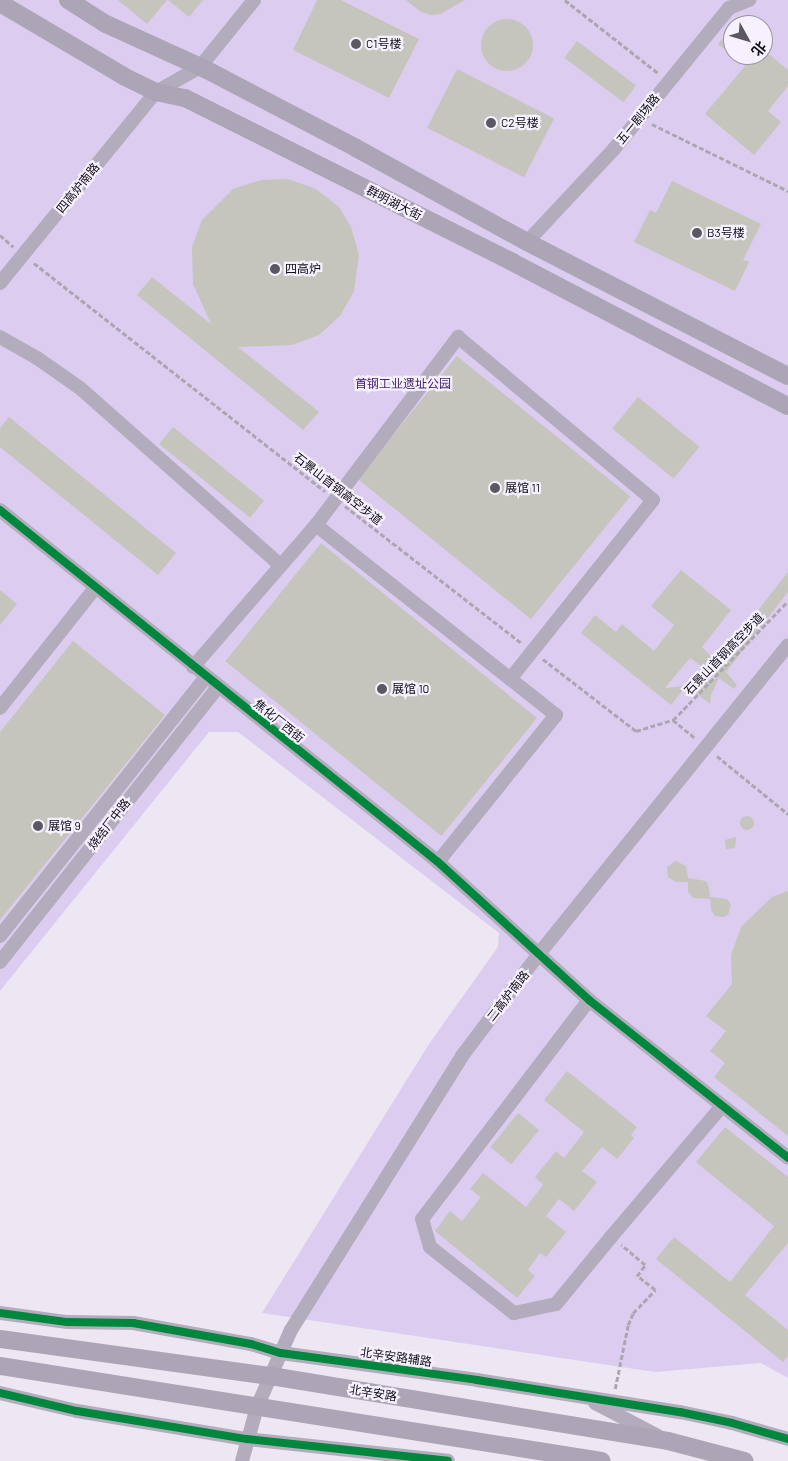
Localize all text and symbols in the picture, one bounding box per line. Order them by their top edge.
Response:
north arrow [723,15,773,65]
place label: C1号楼 [366,37,401,51]
marker: C1号楼 [350,38,362,50]
text: 北 [748,38,770,60]
street label: 五一剧场路 [614,91,662,147]
place label: C2号楼 [501,116,539,130]
marker: C2号楼 [485,117,497,129]
street label: 四高炉南路 [54,160,102,216]
street label: 群明湖大街 [364,183,424,223]
place label: B3号楼 [707,226,745,240]
marker: B3号楼 [691,227,703,239]
place label: 四高炉 [285,262,321,276]
marker: 四高炉 [269,263,281,275]
park label: 首钢工业遗址公园 [355,377,451,391]
street label: 石景山首钢高空步道 [291,450,385,528]
place label: 展馆 11 [505,481,540,495]
marker: 展馆 11 [489,482,501,494]
street label: 石景山首钢高空步道 [681,610,767,698]
place label: 展馆 10 [392,682,429,696]
marker: 展馆 10 [376,683,388,695]
street label: 焦化厂西街 [251,697,307,745]
street label: 烧结厂中路 [85,796,133,852]
place label: 展馆 9 [48,819,81,833]
marker: 展馆 9 [32,820,44,832]
street label: 二高炉南路 [484,968,532,1024]
street label: 北辛安路辅路 [359,1345,433,1369]
street label: 北辛安路 [348,1382,398,1404]

